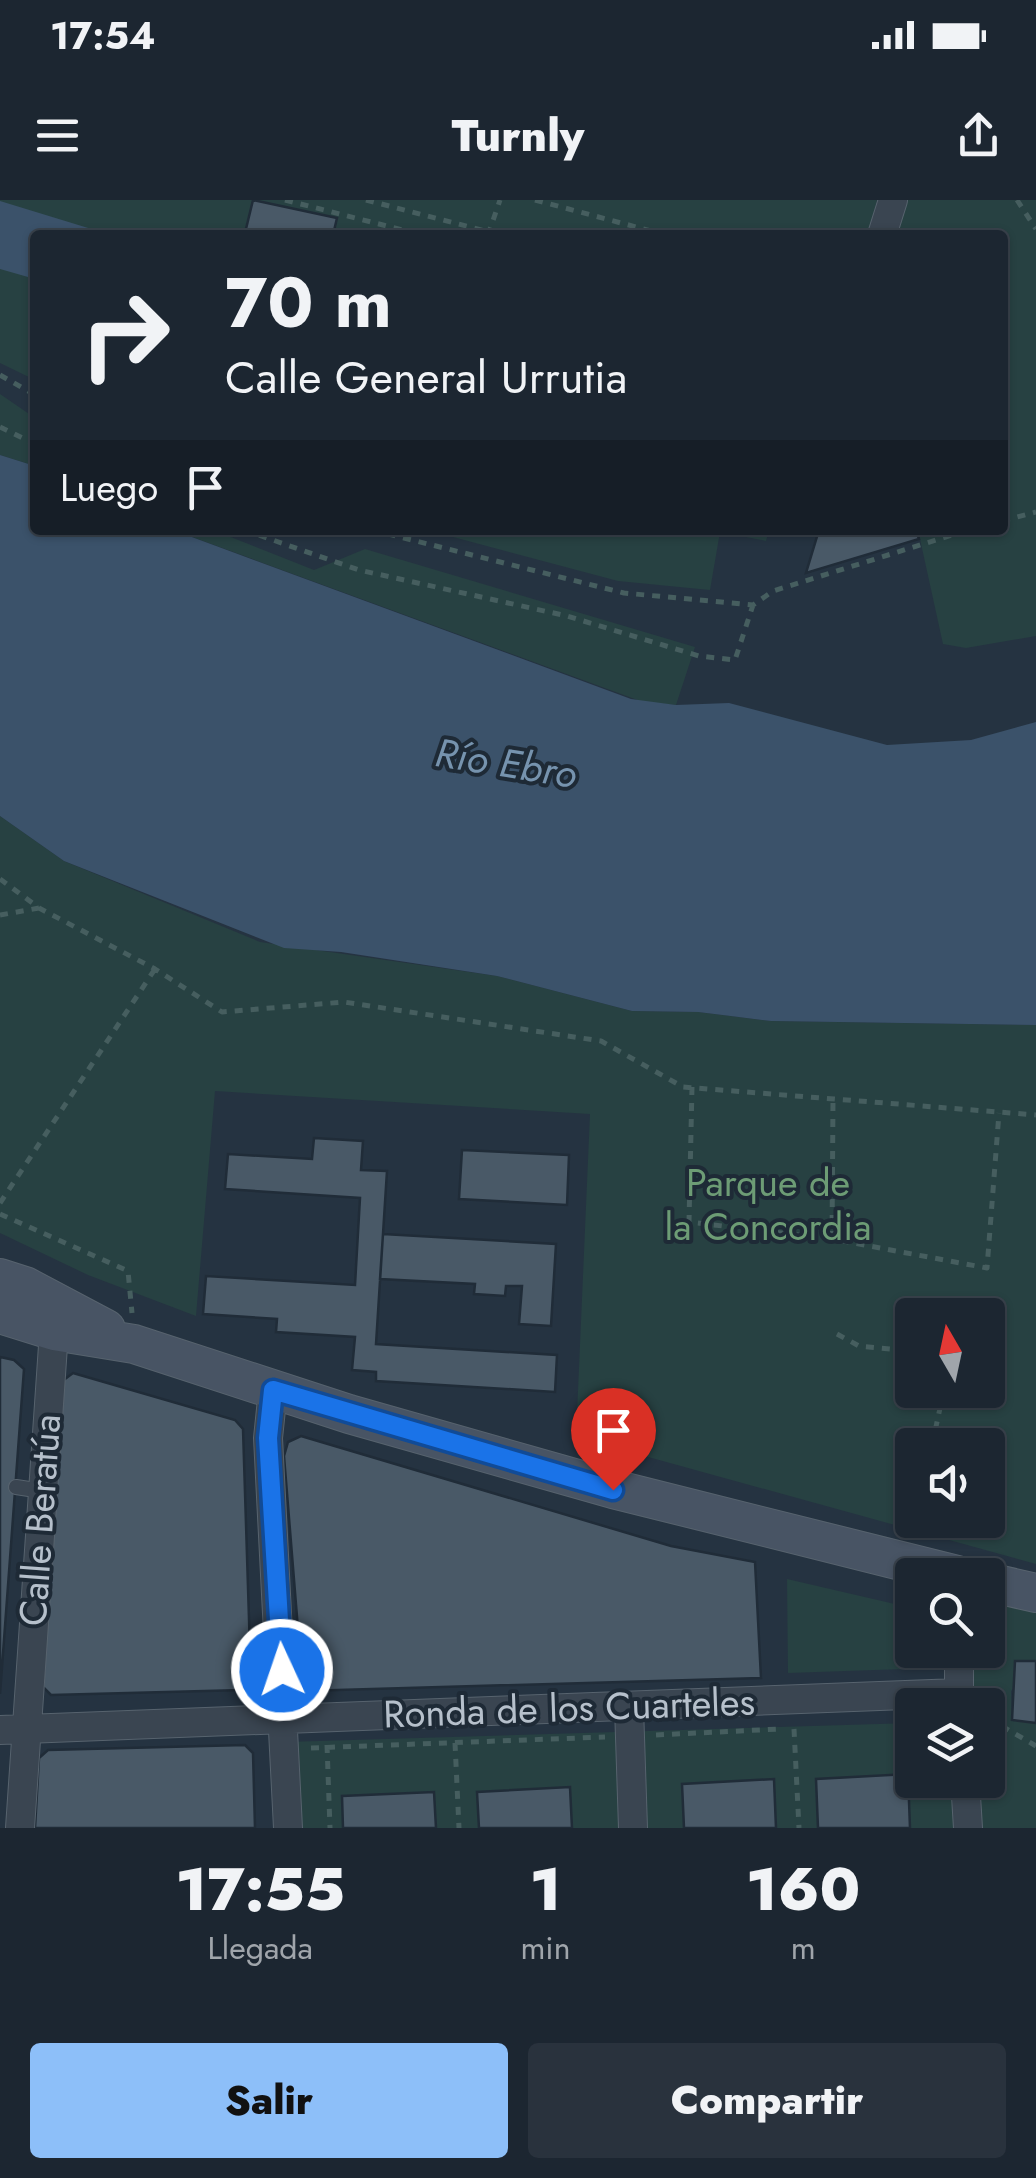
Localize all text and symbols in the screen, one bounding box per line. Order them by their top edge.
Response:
text: 17:54 [50,8,156,63]
text: Turnly [452,103,584,168]
icon: menu [30,108,85,163]
icon: share [951,108,1006,163]
text: 70 m [225,252,392,353]
icon: right [60,270,190,400]
text: Calle General Urrutia [225,345,627,410]
text: Luego [60,460,158,515]
icon: arrive [178,460,233,515]
water label: Río Ebro [431,723,581,803]
park label: Parque de la Concordia [665,1155,871,1254]
north arrow [895,1298,1005,1408]
map controls [895,1298,1005,1798]
pin [571,1388,656,1491]
icon: arrive [586,1403,641,1458]
street label: Calle Beratúa [5,1412,74,1628]
button: sound [895,1428,1005,1538]
button: search [895,1558,1005,1668]
position arrow [230,1618,334,1722]
street label: Ronda de los Cuarteles [382,1674,756,1741]
button: layers [895,1688,1005,1798]
text: 17:55 [176,1846,345,1933]
text: 1 [530,1846,561,1933]
text: 160 [746,1846,860,1933]
text: Llegada [207,1925,313,1971]
text: min [520,1925,570,1971]
text: m [791,1925,816,1971]
button: Salir [30,2043,508,2158]
button: Compartir [528,2043,1006,2158]

